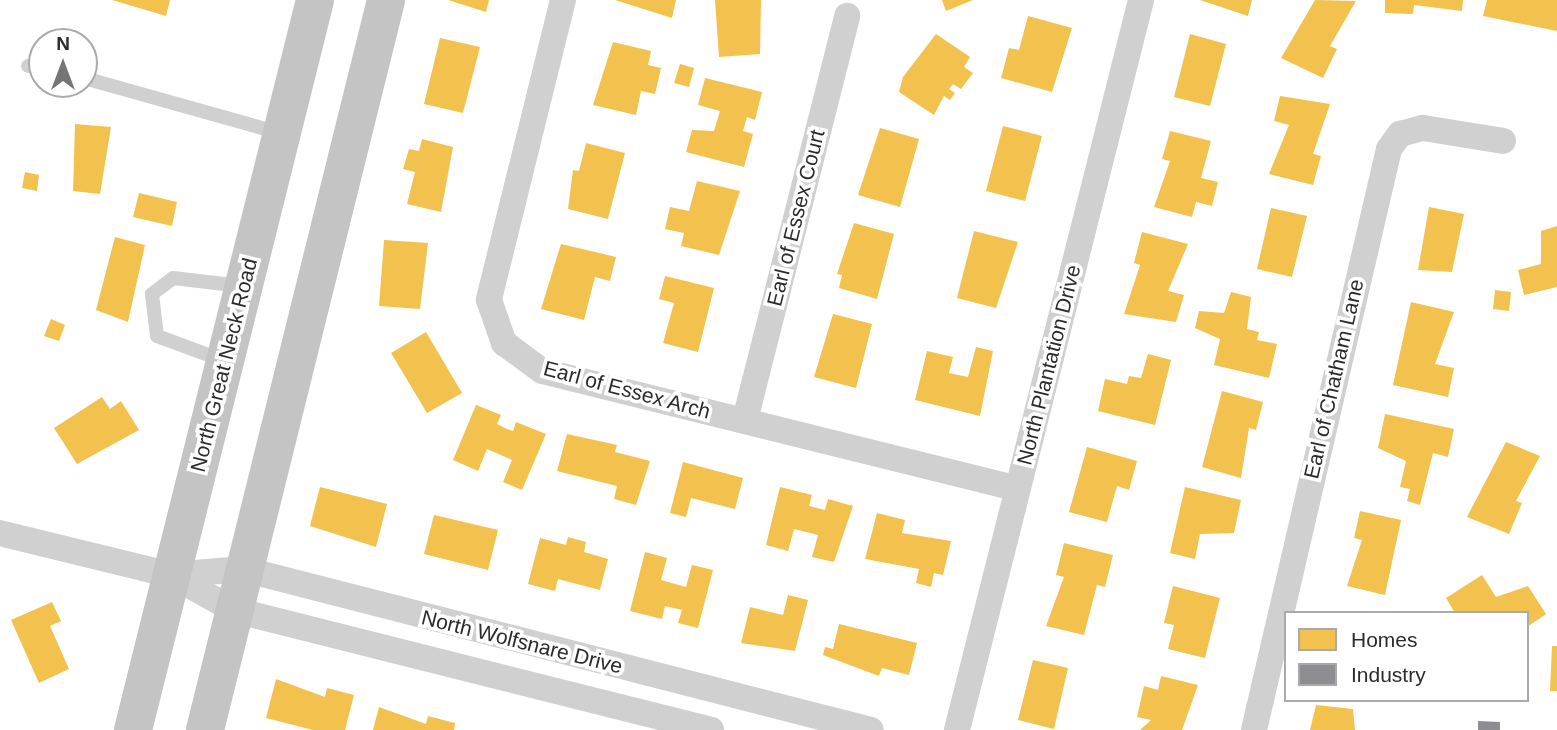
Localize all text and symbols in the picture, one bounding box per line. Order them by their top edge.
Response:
north arrow [28,28,98,98]
text: N [56,33,70,54]
street label: Earl of Essex Court [762,127,830,309]
street label: North Great Neck Road [185,255,263,475]
street label: North Plantation Drive [1012,262,1086,468]
street label: Earl of Chatham Lane [1299,277,1369,481]
street label: Earl of Essex Arch [540,355,714,425]
street label: North Wolfsnare Drive [419,605,625,679]
legend [1284,611,1529,702]
text: Homes [1351,628,1418,651]
text: Industry [1351,663,1426,686]

